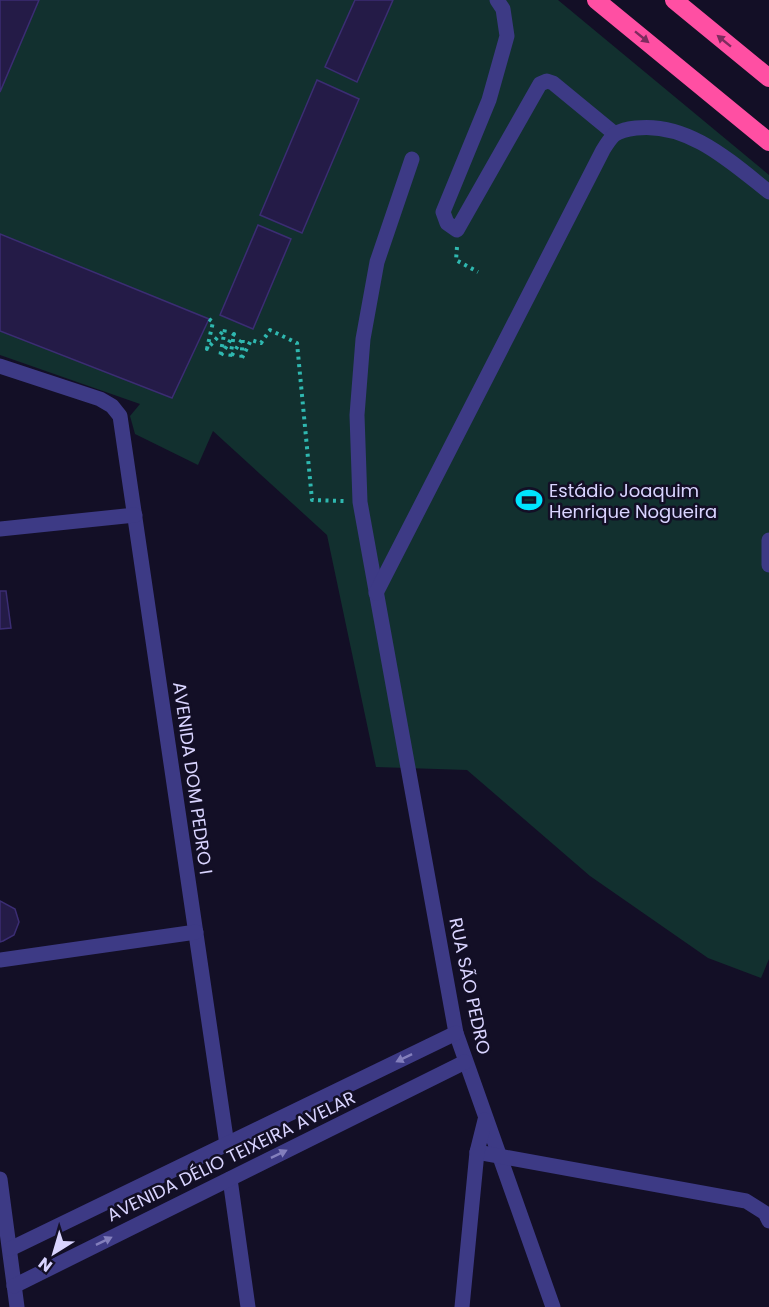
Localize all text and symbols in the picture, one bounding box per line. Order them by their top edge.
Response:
one-way arrow [634,30,649,43]
one-way arrow [717,35,732,48]
place label: Estádio Joaquim Henrique Nogueira [549,478,717,524]
sports icon: Estádio Joaquim Henrique Nogueira [514,485,544,515]
street label: AVENIDA DOM PEDRO I [167,680,219,876]
street label: RUA SÃO PEDRO [443,915,497,1057]
one-way arrow [395,1054,412,1063]
street label: AVENIDA DÉLIO TEIXEIRA AVELAR [102,1085,360,1227]
one-way arrow [270,1150,287,1159]
north arrow [24,1223,84,1283]
one-way arrow [96,1237,113,1246]
text: N [34,1252,57,1277]

